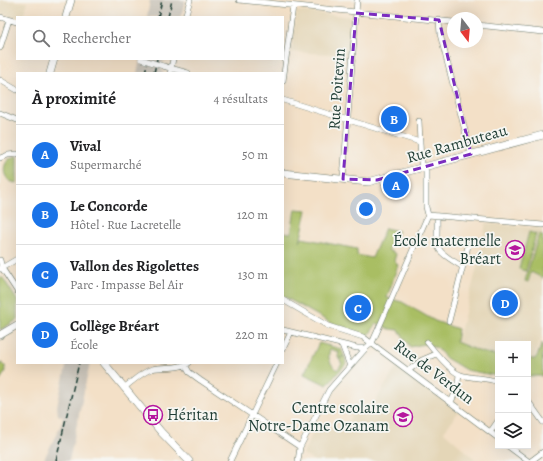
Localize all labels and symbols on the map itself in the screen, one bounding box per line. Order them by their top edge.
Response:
north arrow [447,12,483,48]
street label: Rue Poitevin [323,47,351,131]
pin: B [381,104,407,134]
street label: Rue Rambuteau [404,119,510,169]
pin: A [383,170,409,200]
your location [356,199,376,219]
place label: École maternelle Bréart [393,230,501,270]
school or university icon: École maternelle Bréart [504,239,526,261]
pin: D [492,288,518,318]
pin: C [345,293,371,323]
street label: Rue de Verdun [389,335,479,409]
place label: Centre scolaire Notre-Dame Ozanam [248,397,389,437]
bus stop icon: Héritan [142,404,164,426]
place label: Héritan [167,404,218,426]
school or university icon: Centre scolaire Notre-Dame Ozanam [392,406,414,428]

